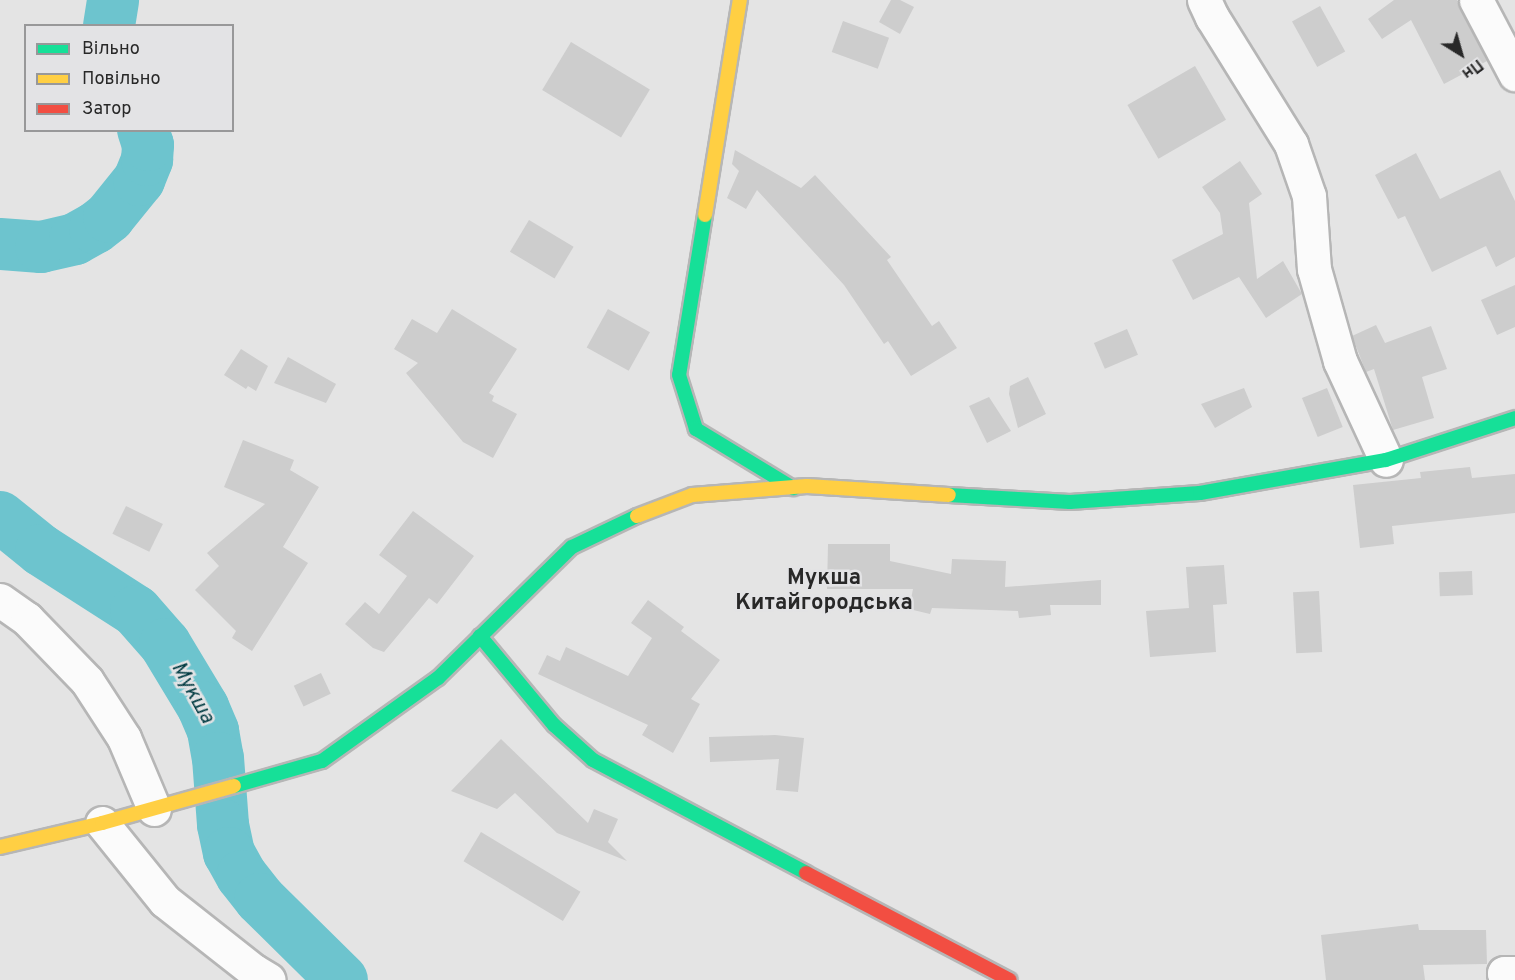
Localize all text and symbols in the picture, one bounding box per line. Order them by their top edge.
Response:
legend [24,24,234,132]
north arrow [1431,24,1491,84]
text: Вільно [82,38,140,61]
text: Пн [1457,54,1486,83]
text: Повільно [82,68,161,91]
text: Затор [82,98,131,121]
district label: Мукша Китайгородська [735,565,913,616]
water label: Мукша [165,658,219,728]

